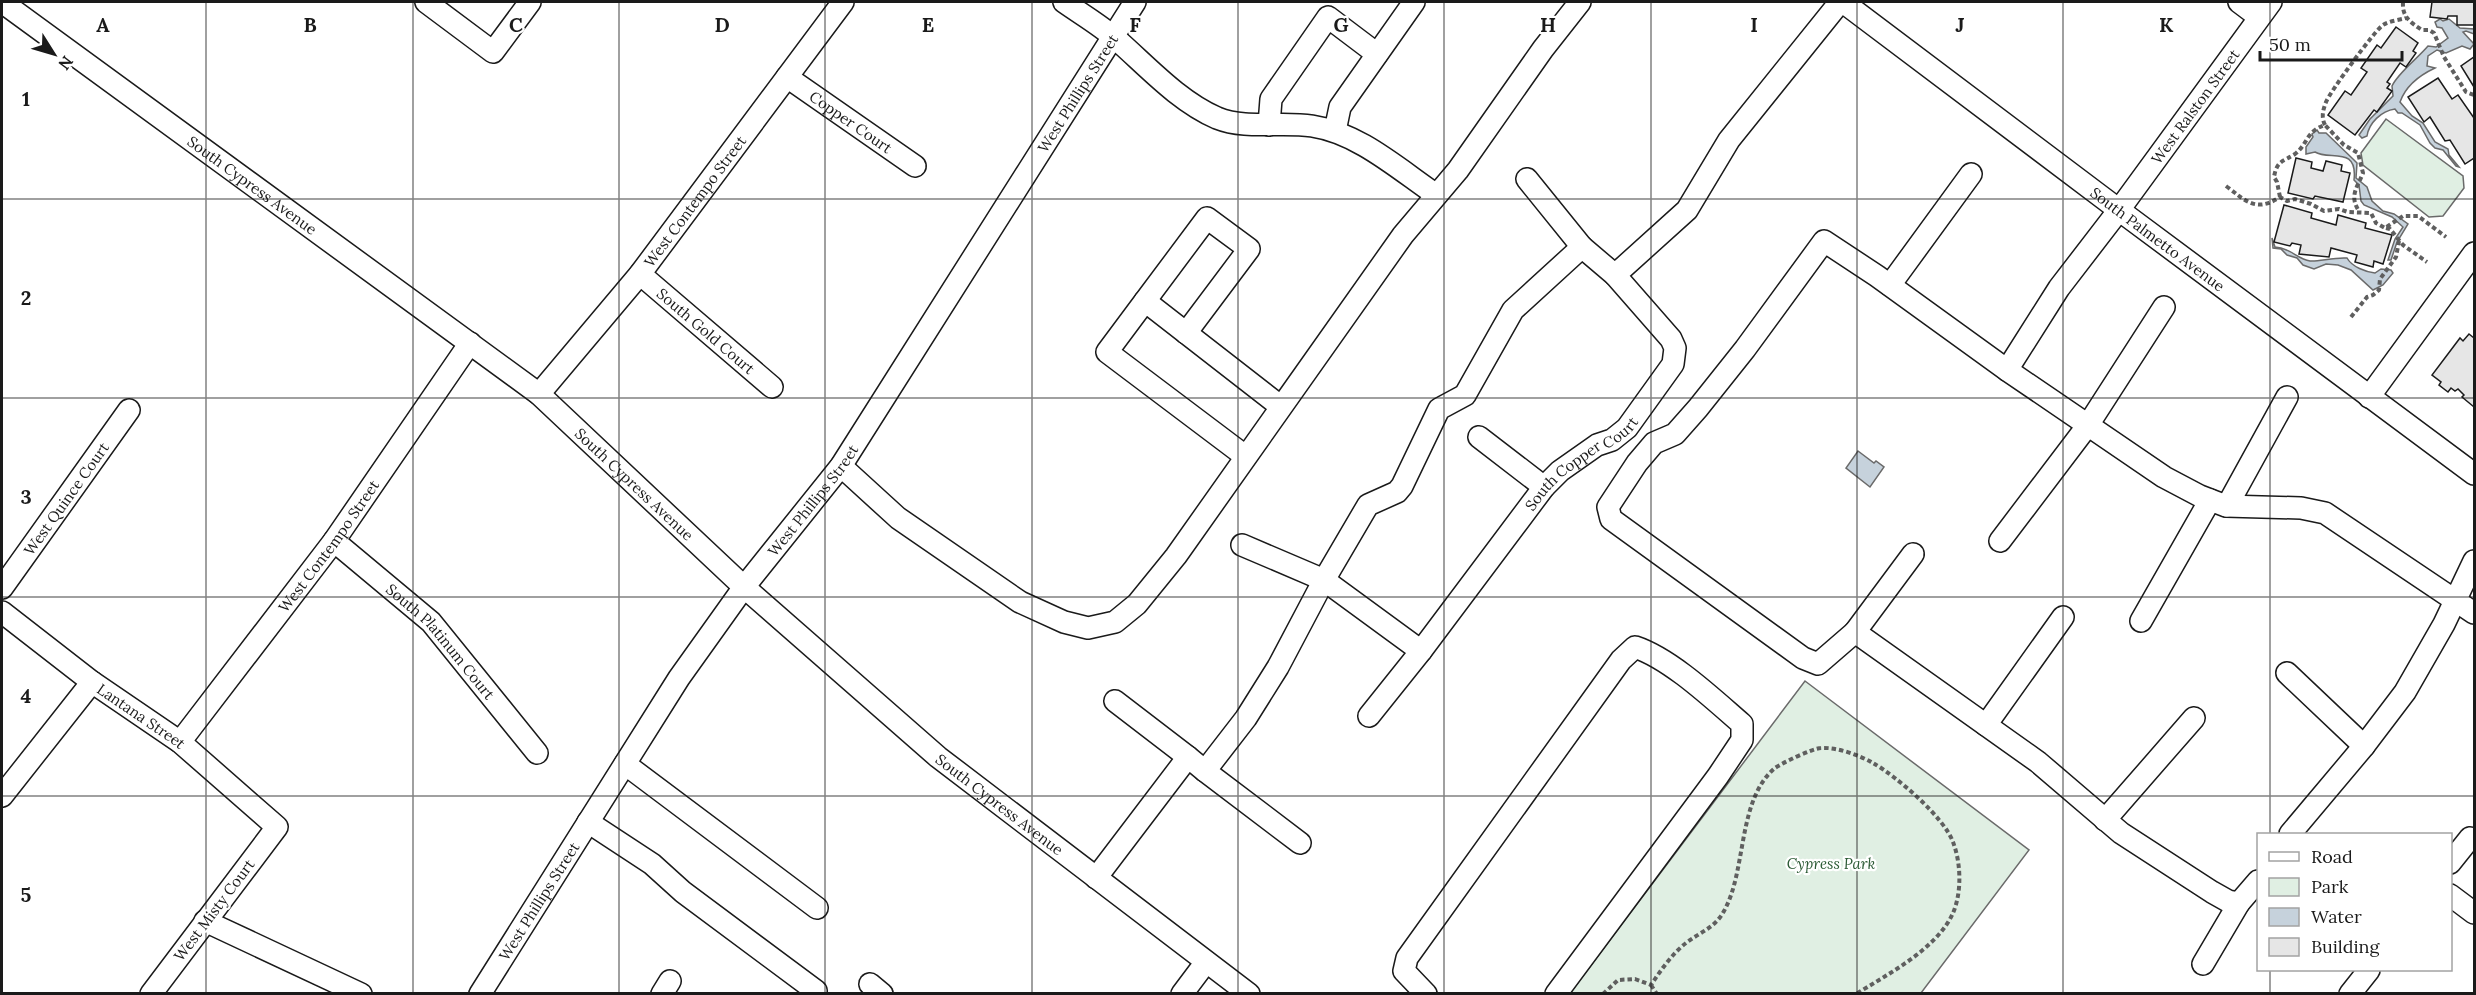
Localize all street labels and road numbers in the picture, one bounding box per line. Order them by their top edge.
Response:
street label: West Phillips Street [1033,30,1122,156]
street label: West Ralston Street [2147,45,2243,167]
street label: Copper Court [806,86,896,157]
street label: South Cypress Avenue [184,131,321,238]
street label: West Contempo Street [639,131,750,270]
street label: South Palmetto Avenue [2087,183,2229,295]
street label: South Gold Court [653,283,759,378]
street label: South Copper Court [1520,413,1642,514]
street label: South Cypress Avenue [571,424,698,544]
street label: West Quince Court [19,438,113,559]
street label: West Phillips Street [763,441,862,560]
street label: West Contempo Street [274,476,383,616]
street label: South Platinum Court [382,579,499,703]
street label: Lantana Street [94,679,190,752]
street label: South Cypress Avenue [932,749,1067,859]
street label: West Phillips Street [494,838,583,964]
street label: West Misty Court [170,855,259,965]

